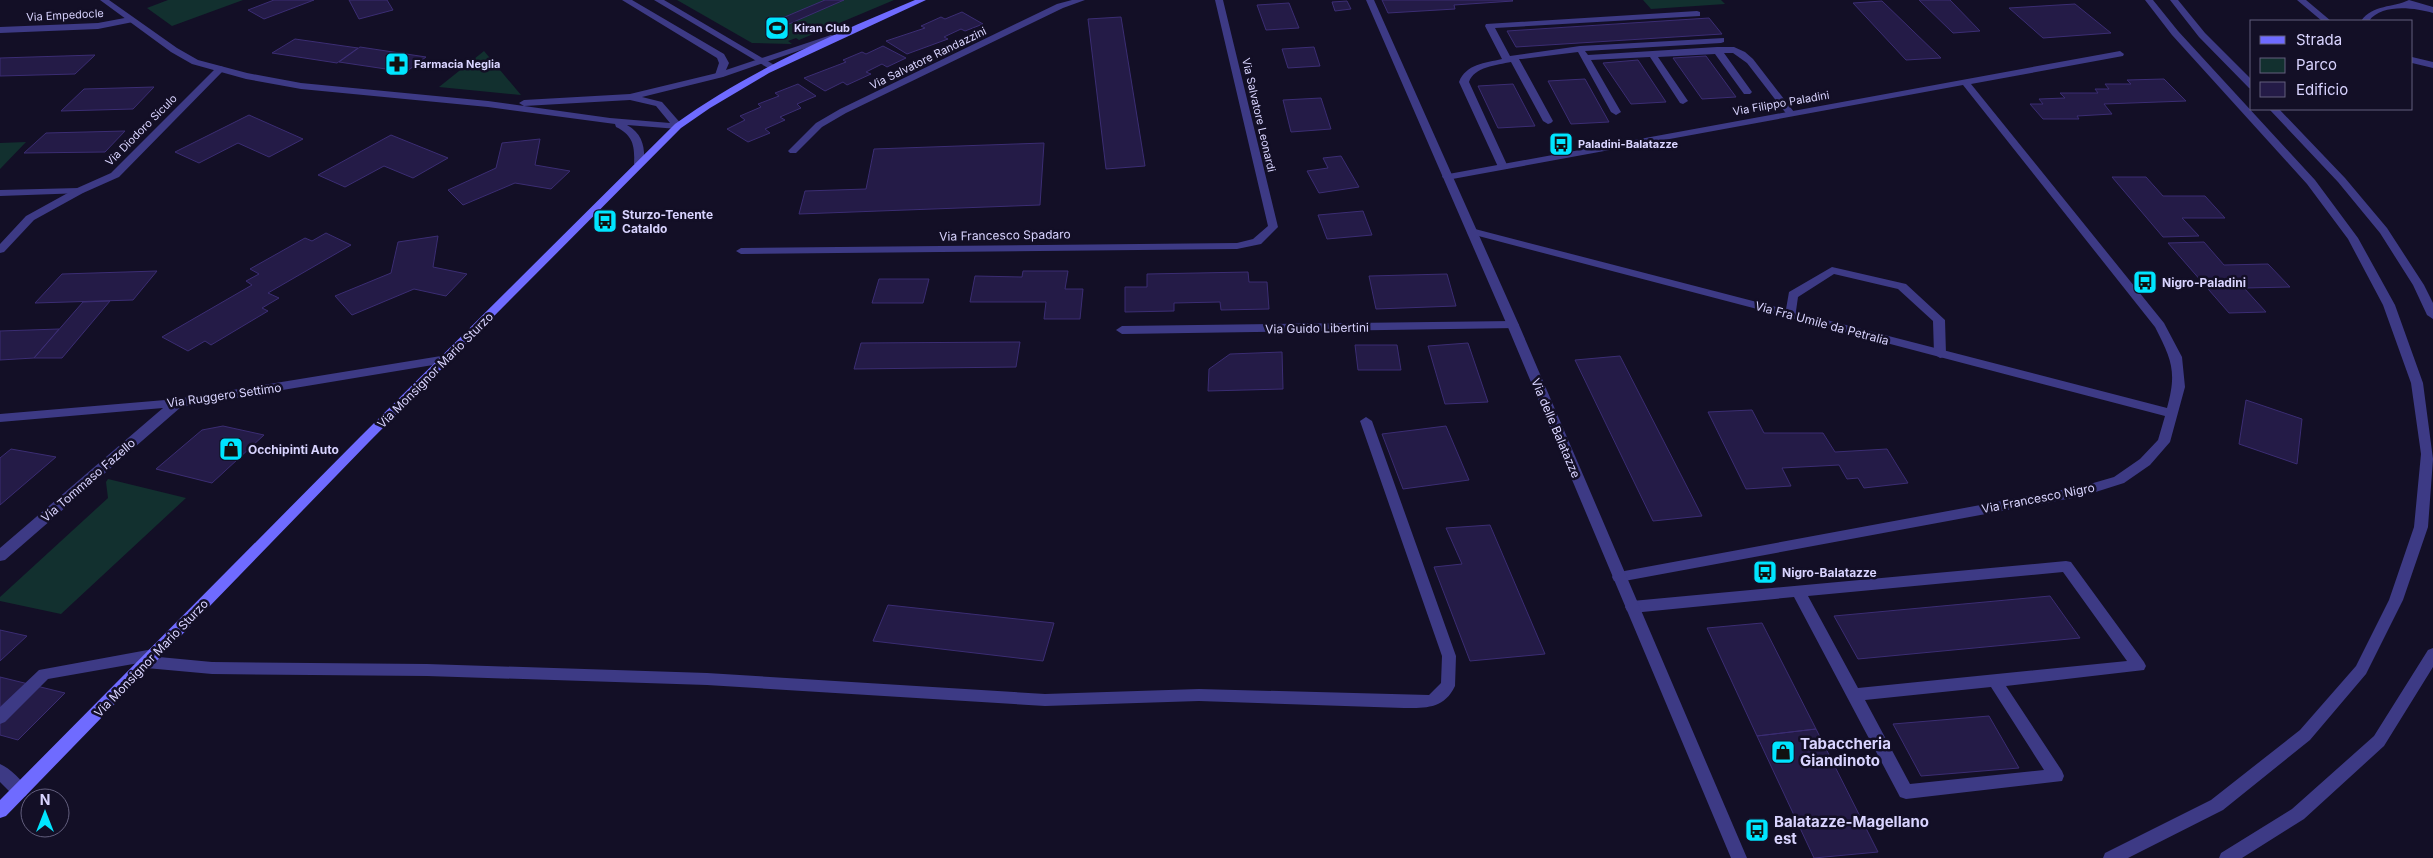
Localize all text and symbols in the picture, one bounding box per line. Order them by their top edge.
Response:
street label: Via Empedocle [26,6,104,24]
sports icon: Kiran Club [764,15,790,41]
legend [2250,20,2413,110]
place label: Kiran Club [794,21,850,35]
street label: Via Salvatore Randazzini [867,24,989,92]
text: Strada [2296,30,2342,49]
pharmacy icon: Farmacia Neglia [384,51,410,77]
text: Parco [2296,55,2337,74]
place label: Farmacia Neglia [414,57,500,71]
street label: Via Salvatore Leonardi [1239,57,1279,173]
text: Edificio [2296,80,2348,99]
street label: Via Filippo Paladini [1732,88,1830,118]
street label: Via Diodoro Siculo [102,91,180,169]
bus stop icon: Paladini-Balatazze [1548,131,1574,157]
place label: Paladini-Balatazze [1578,137,1679,151]
place label: Sturzo-Tenente Cataldo [622,207,713,236]
bus stop icon: Sturzo-Tenente Cataldo [592,208,618,234]
street label: Via Francesco Spadaro [939,226,1071,244]
bus stop icon: Nigro-Paladini [2132,269,2158,295]
place label: Nigro-Paladini [2162,275,2246,290]
street label: Via Fra Umile da Petralia [1753,298,1891,348]
street label: Via Monsignor Mario Sturzo [374,309,496,431]
street label: Via Guido Libertini [1265,320,1369,336]
street label: Via delle Balatazze [1528,376,1584,480]
street label: Via Ruggero Settimo [166,380,282,410]
street label: Via Tommaso Fazello [38,435,138,525]
shop icon: Occhipinti Auto [218,436,244,462]
place label: Occhipinti Auto [248,442,339,457]
street label: Via Francesco Nigro [1980,480,2096,516]
bus stop icon: Nigro-Balatazze [1752,559,1778,585]
place label: Nigro-Balatazze [1782,565,1877,580]
street label: Via Monsignor Mario Sturzo [91,596,211,720]
place label: Tabaccheria Giandinoto [1800,734,1891,770]
shop icon: Tabaccheria Giandinoto [1770,739,1796,765]
north arrow [20,788,70,838]
text: N [40,791,50,808]
place label: Balatazze-Magellano est [1774,812,1929,848]
bus stop icon: Balatazze-Magellano est [1744,817,1770,843]

